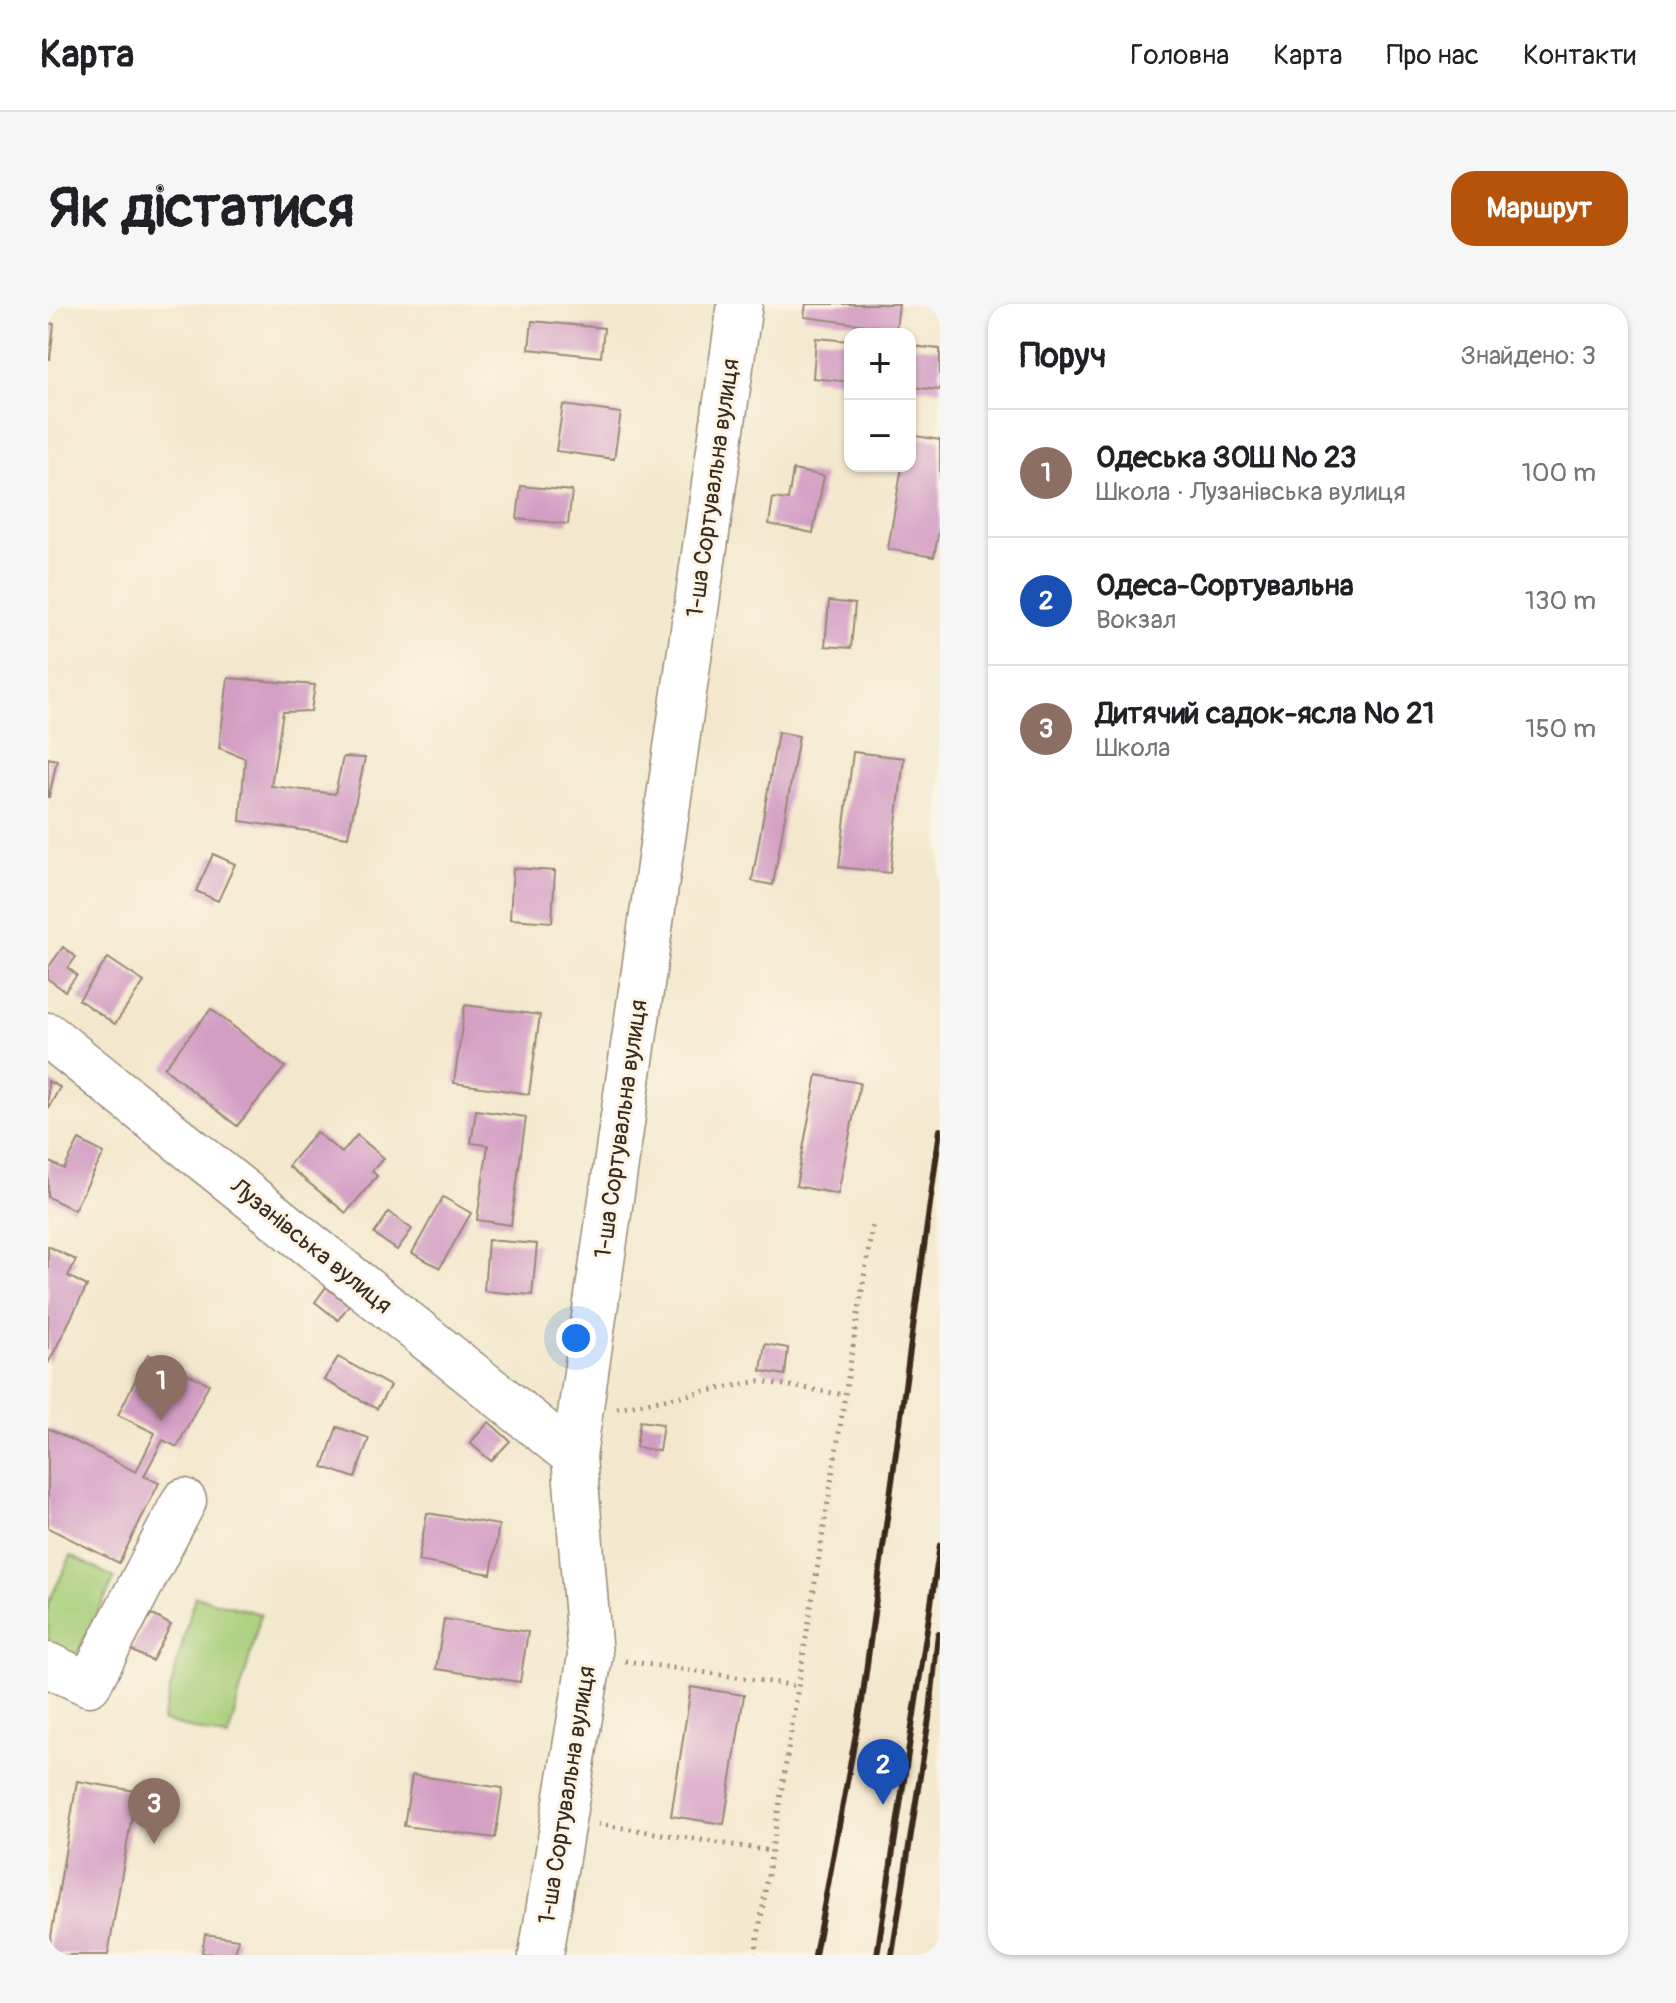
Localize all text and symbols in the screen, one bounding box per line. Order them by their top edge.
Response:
text: Карта [40,31,134,79]
text: Головна [1130,38,1229,73]
text: Карта [1273,38,1343,73]
text: Про нас [1387,38,1479,73]
text: Контакти [1523,38,1636,73]
button: Маршрут [1451,171,1628,246]
text: Як дістатися [48,174,354,243]
map controls [844,328,916,472]
button: + [844,328,916,400]
text: Поруч [1020,335,1106,378]
text: Знайдено: 3 [1460,340,1596,372]
street label: 1-ша Сортувальна вулиця [680,357,746,619]
button: − [844,400,916,472]
text: Одеська ЗОШ № 23 [1096,439,1356,476]
text: 1 [1041,457,1051,489]
text: 100 m [1522,457,1596,489]
text: Школа · Лузанівська вулиця [1096,476,1406,508]
text: Одеса-Сортувальна [1096,567,1354,604]
text: 2 [1039,585,1053,617]
text: 130 m [1525,585,1596,617]
text: Вокзал [1096,604,1176,636]
text: Дитячий садок-ясла № 21 [1096,695,1434,732]
text: 3 [1039,713,1053,745]
text: 150 m [1525,713,1596,745]
text: Школа [1096,732,1170,764]
street label: 1-ша Сортувальна вулиця [588,998,654,1260]
street label: Лузанівська вулиця [224,1171,397,1320]
your location [556,1318,596,1358]
pin: 1 [135,1355,187,1421]
street label: 1-ша Сортувальна вулиця [532,1664,602,1926]
pin: 2 [857,1739,909,1805]
pin: 3 [128,1778,180,1844]

